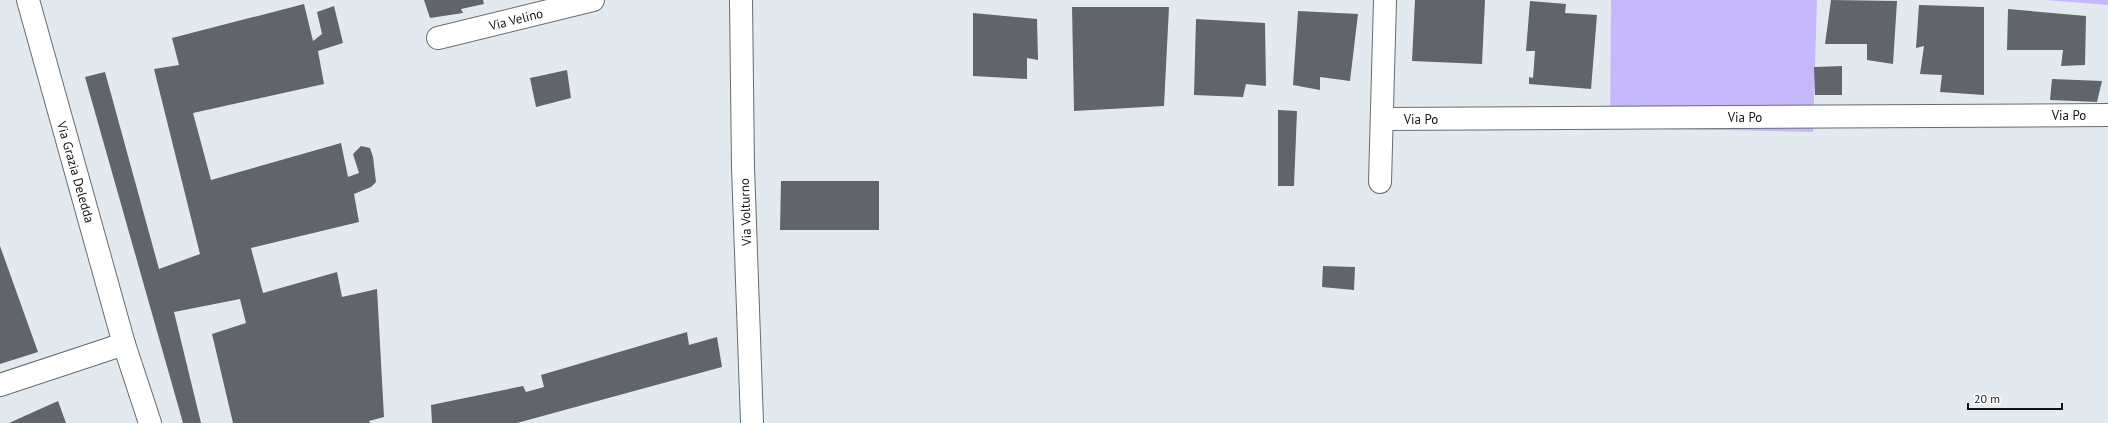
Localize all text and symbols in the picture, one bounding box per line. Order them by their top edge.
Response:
street label: Via Velino [486,5,545,35]
street label: Via Po [2051,107,2086,124]
street label: Via Po [1727,109,1762,126]
street label: Via Po [1403,111,1438,128]
street label: Via Grazia Deledda [53,118,98,225]
street label: Via Volturno [736,178,755,247]
scale bar [1968,385,2062,411]
text: 20 m [1974,391,2000,406]

